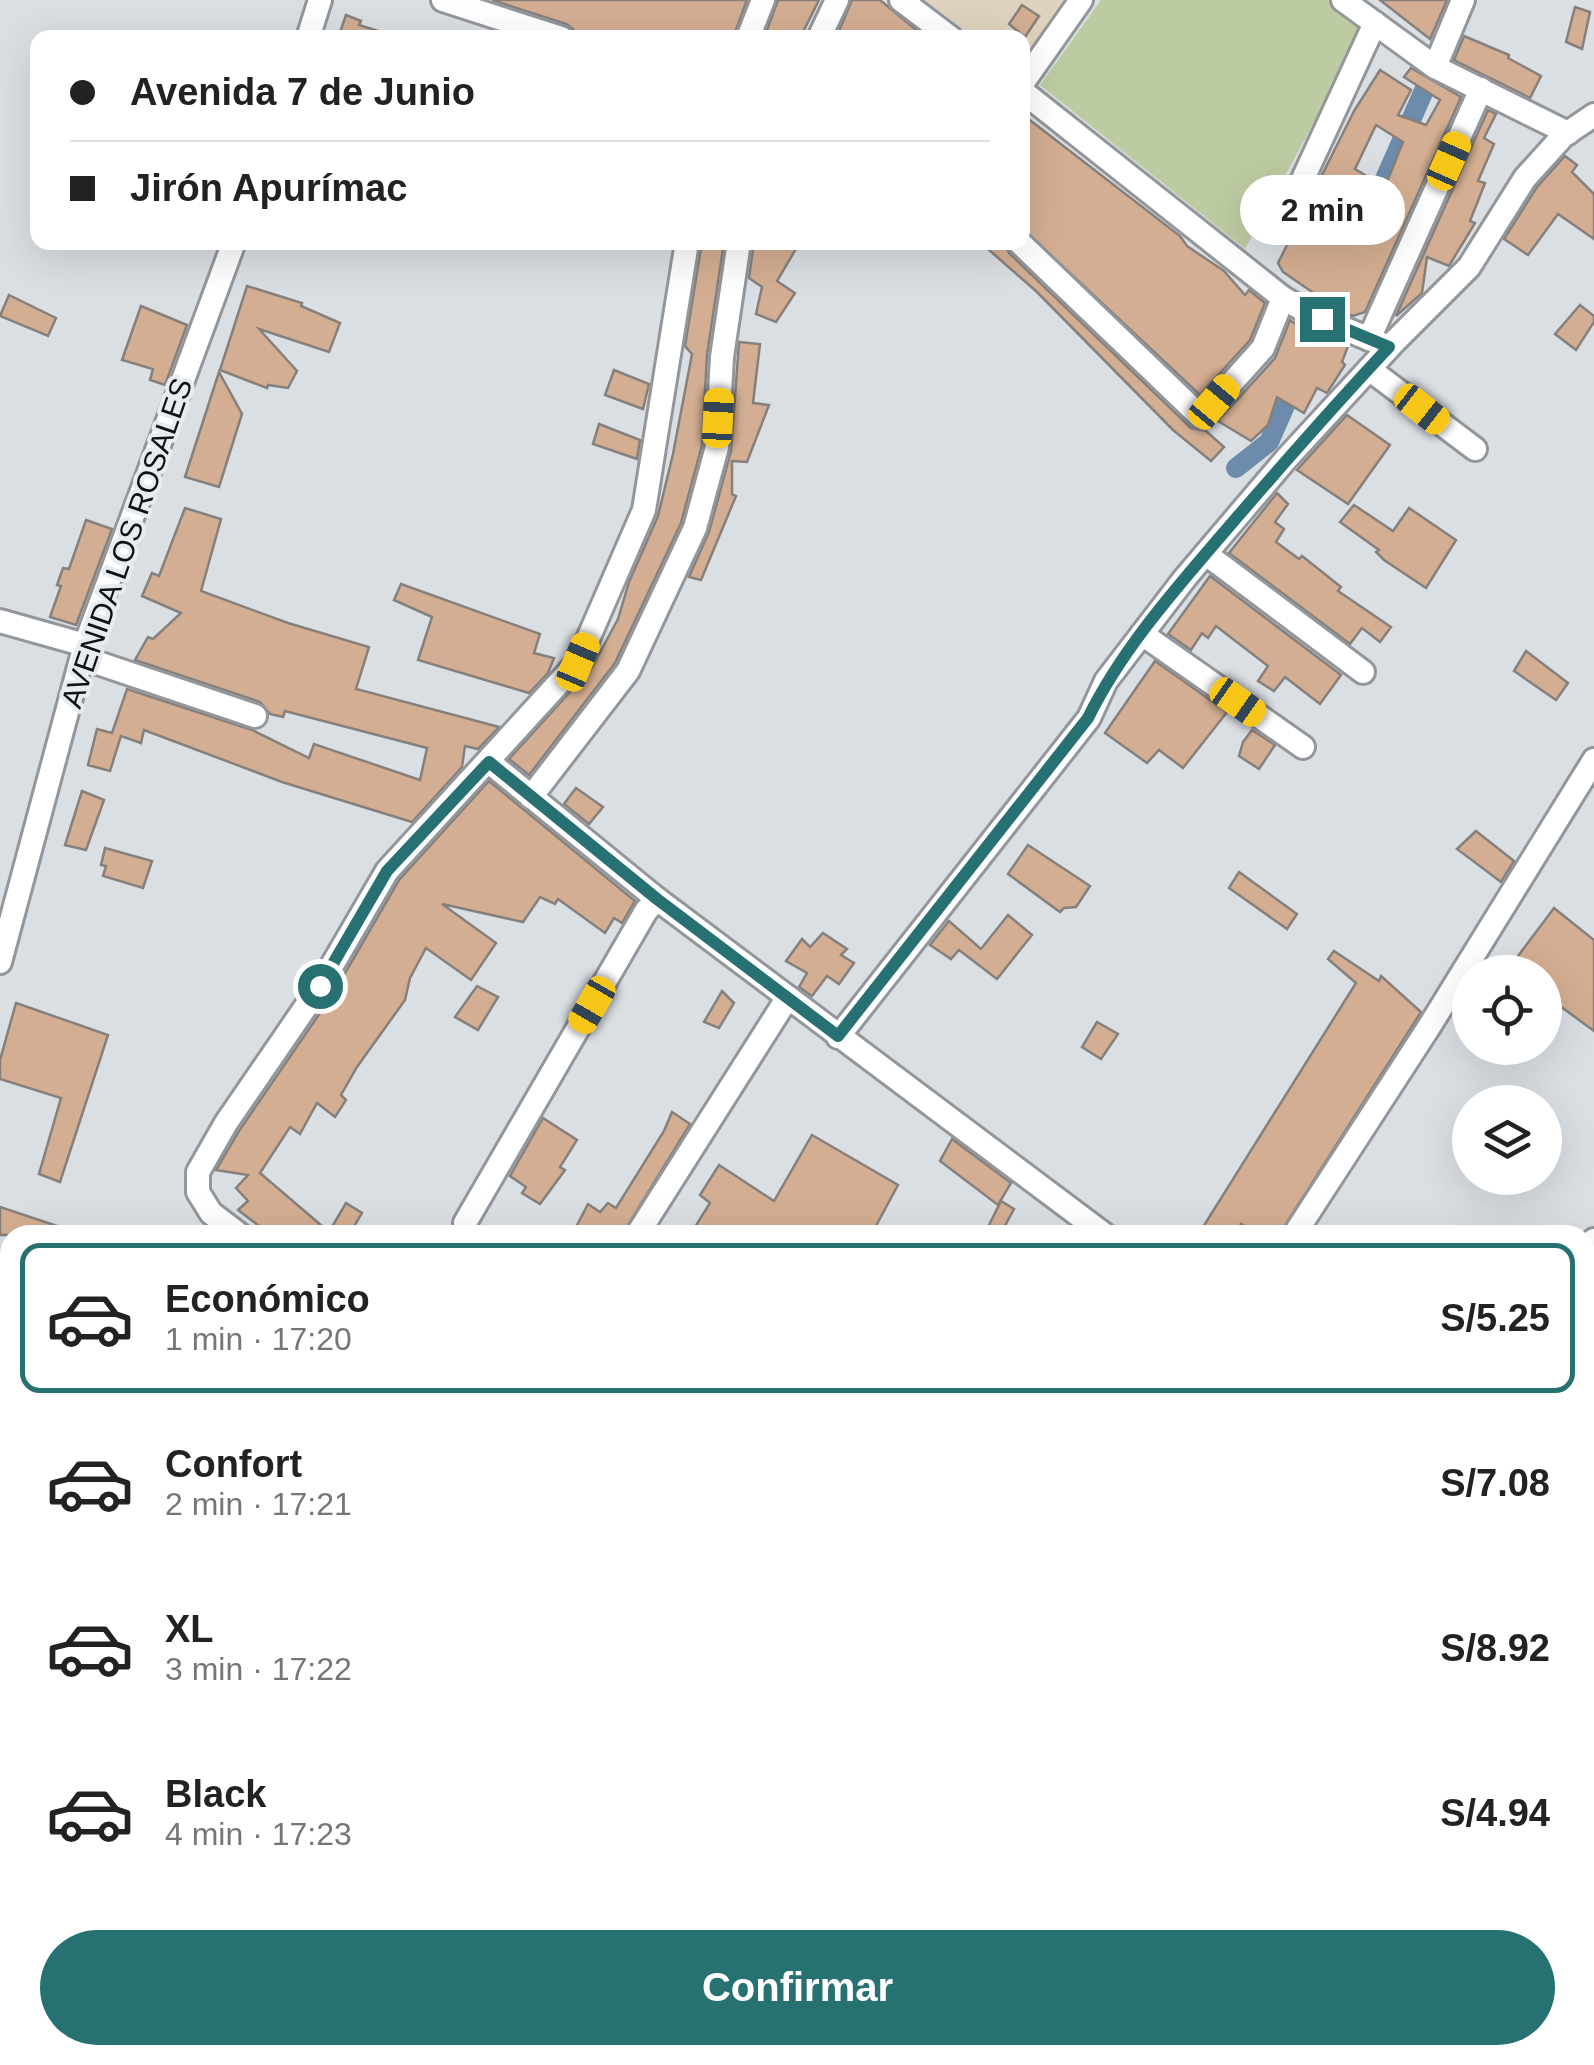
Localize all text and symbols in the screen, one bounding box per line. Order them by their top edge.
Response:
text: Avenida 7 de Junio [130,71,475,113]
car [1423,127,1475,195]
text: Jirón Apurímac [130,167,407,209]
callout: 2 min [1240,174,1404,244]
text: 2 min [1281,192,1364,228]
route end [1300,297,1345,342]
car [1183,369,1245,435]
street label: AVENIDA LOS ROSALES [55,374,198,712]
car [1389,379,1455,439]
car [701,387,735,449]
car [552,629,604,695]
car [1205,673,1271,731]
map controls [1452,955,1562,1195]
button: locate [1452,955,1562,1065]
route start [298,964,343,1009]
car [564,972,620,1038]
button: layers [1452,1085,1562,1195]
icon: car [45,1273,135,1363]
text: Económico [165,1278,370,1320]
text: S/5.25 [1440,1297,1550,1339]
text: 1 min · 17:20 [165,1321,352,1357]
icon: car [45,1438,135,1528]
text: Confort [165,1443,302,1485]
text: S/7.08 [1440,1462,1550,1504]
text: 2 min · 17:21 [165,1486,352,1522]
icon: car [45,1603,135,1693]
text: XL [165,1608,214,1650]
text: S/8.92 [1440,1627,1550,1669]
text: 3 min · 17:22 [165,1651,352,1687]
icon: car [45,1768,135,1858]
text: Black [165,1773,266,1815]
text: S/4.94 [1440,1792,1550,1834]
text: 4 min · 17:23 [165,1816,352,1852]
button: Confirmar [40,1930,1555,2045]

